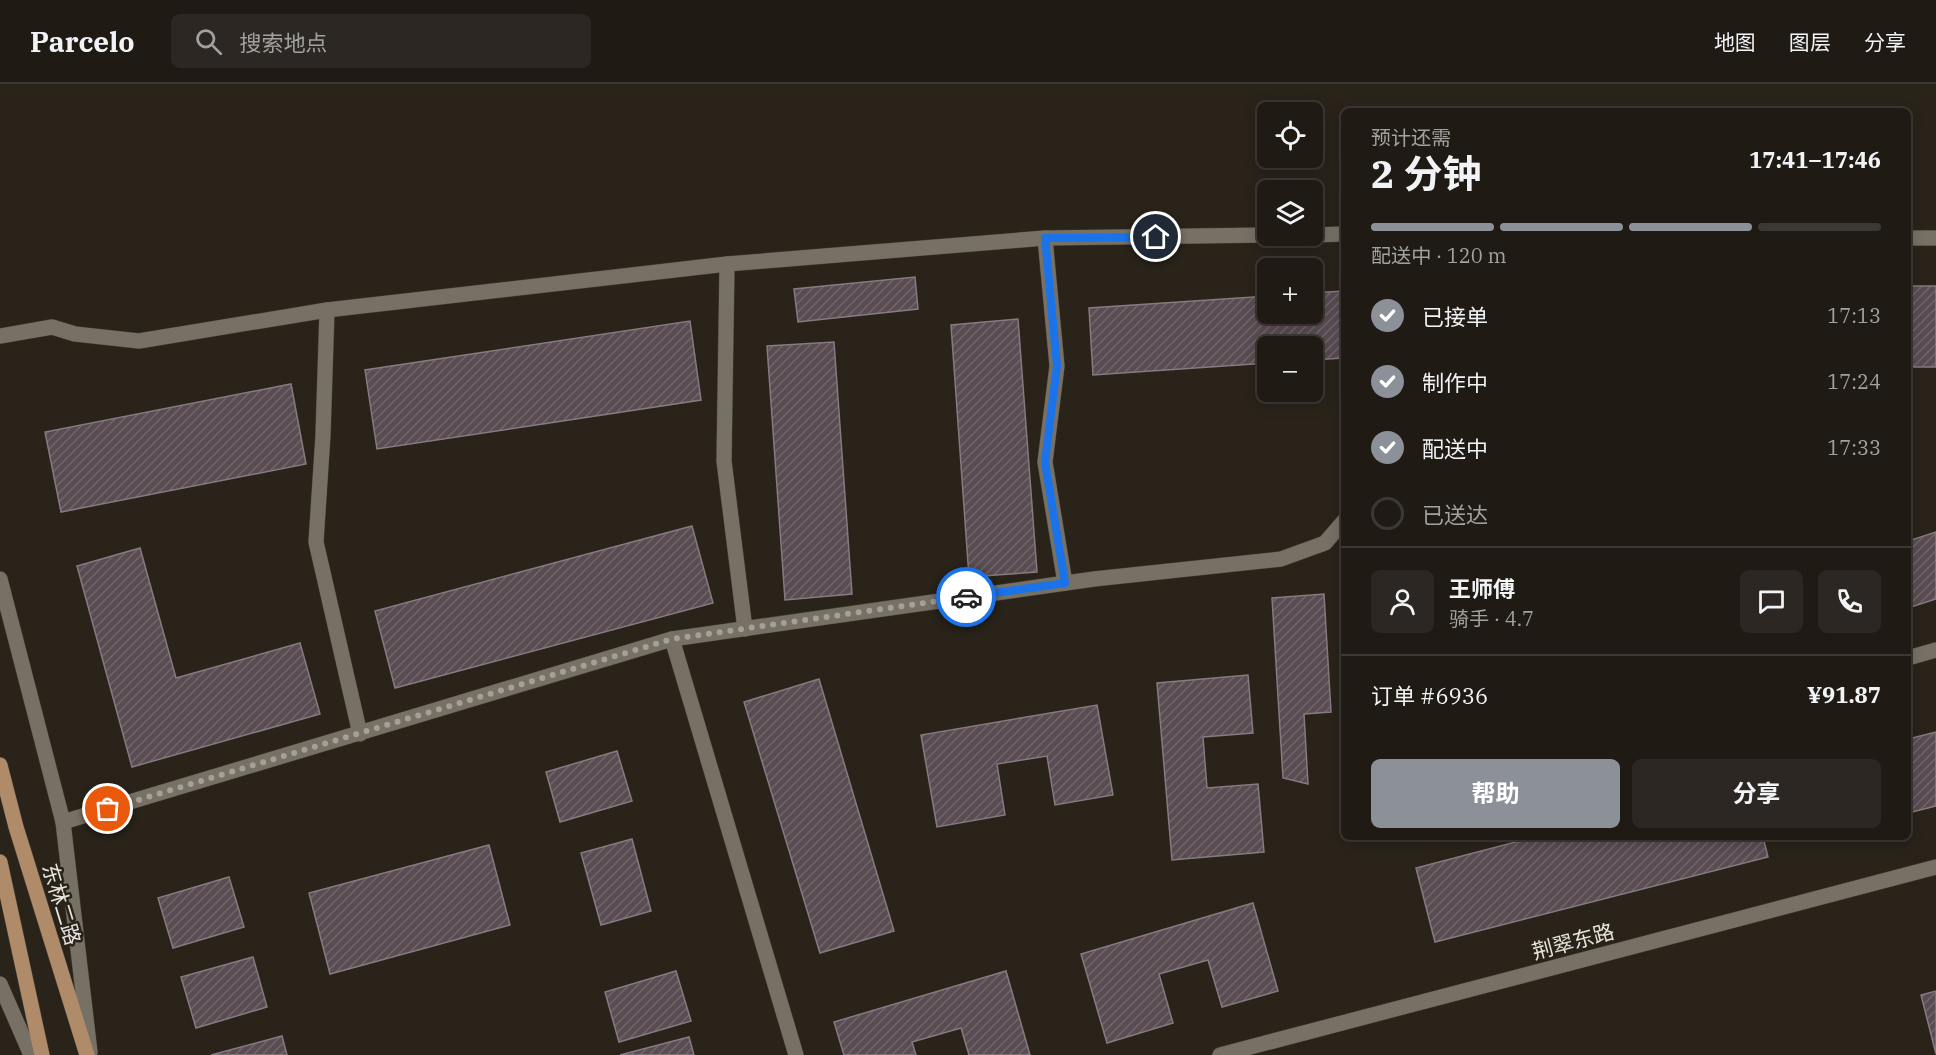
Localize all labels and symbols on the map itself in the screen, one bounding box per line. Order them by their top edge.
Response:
pin [1130,211,1181,262]
courier [936,567,996,627]
pin [82,783,133,834]
street label: 东林二路 [36,860,88,948]
street label: 荆翠东路 [1529,917,1617,965]

